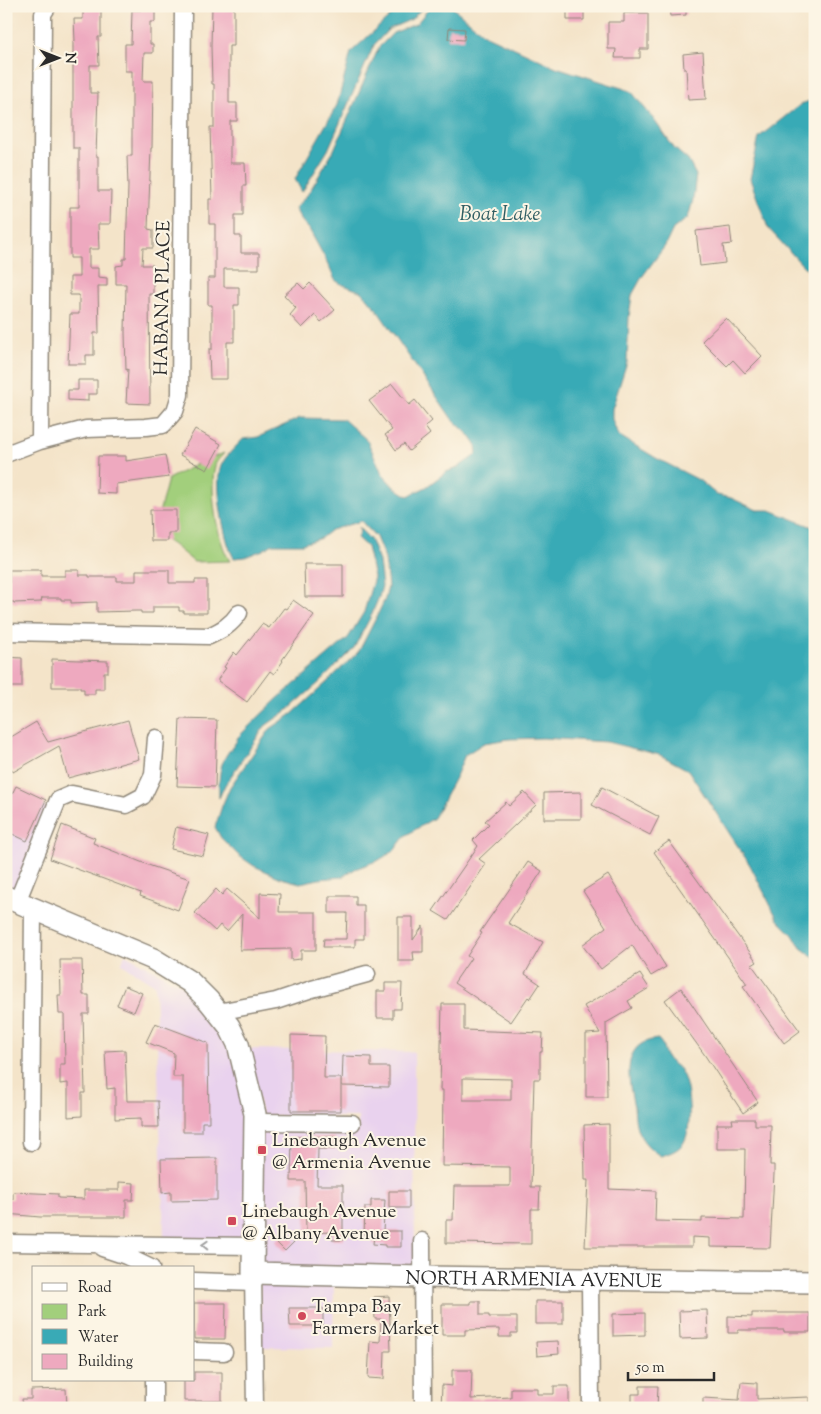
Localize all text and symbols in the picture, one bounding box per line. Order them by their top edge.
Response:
north arrow [32,32,82,82]
text: N [59,52,79,64]
water label: Boat Lake [460,201,540,230]
street label: HABANA PLACE [149,220,178,376]
place label: Linebaugh Avenue @ Armenia Avenue [272,1128,431,1177]
marker: Linebaugh Avenue @ Armenia Avenue [256,1144,268,1156]
place label: Linebaugh Avenue @ Albany Avenue [242,1199,396,1248]
marker: Linebaugh Avenue @ Albany Avenue [226,1215,238,1227]
one-way arrow [201,1240,208,1250]
legend [32,1266,195,1382]
street label: NORTH ARMENIA AVENUE [405,1266,663,1296]
text: Road [78,1278,112,1299]
place label: Tampa Bay Farmers Market [312,1294,440,1343]
text: Park [78,1302,107,1323]
marker: Tampa Bay Farmers Market [296,1310,308,1322]
text: Water [78,1328,119,1349]
scale bar [628,1349,715,1381]
text: Building [78,1352,133,1373]
text: 50 m [635,1358,665,1379]

